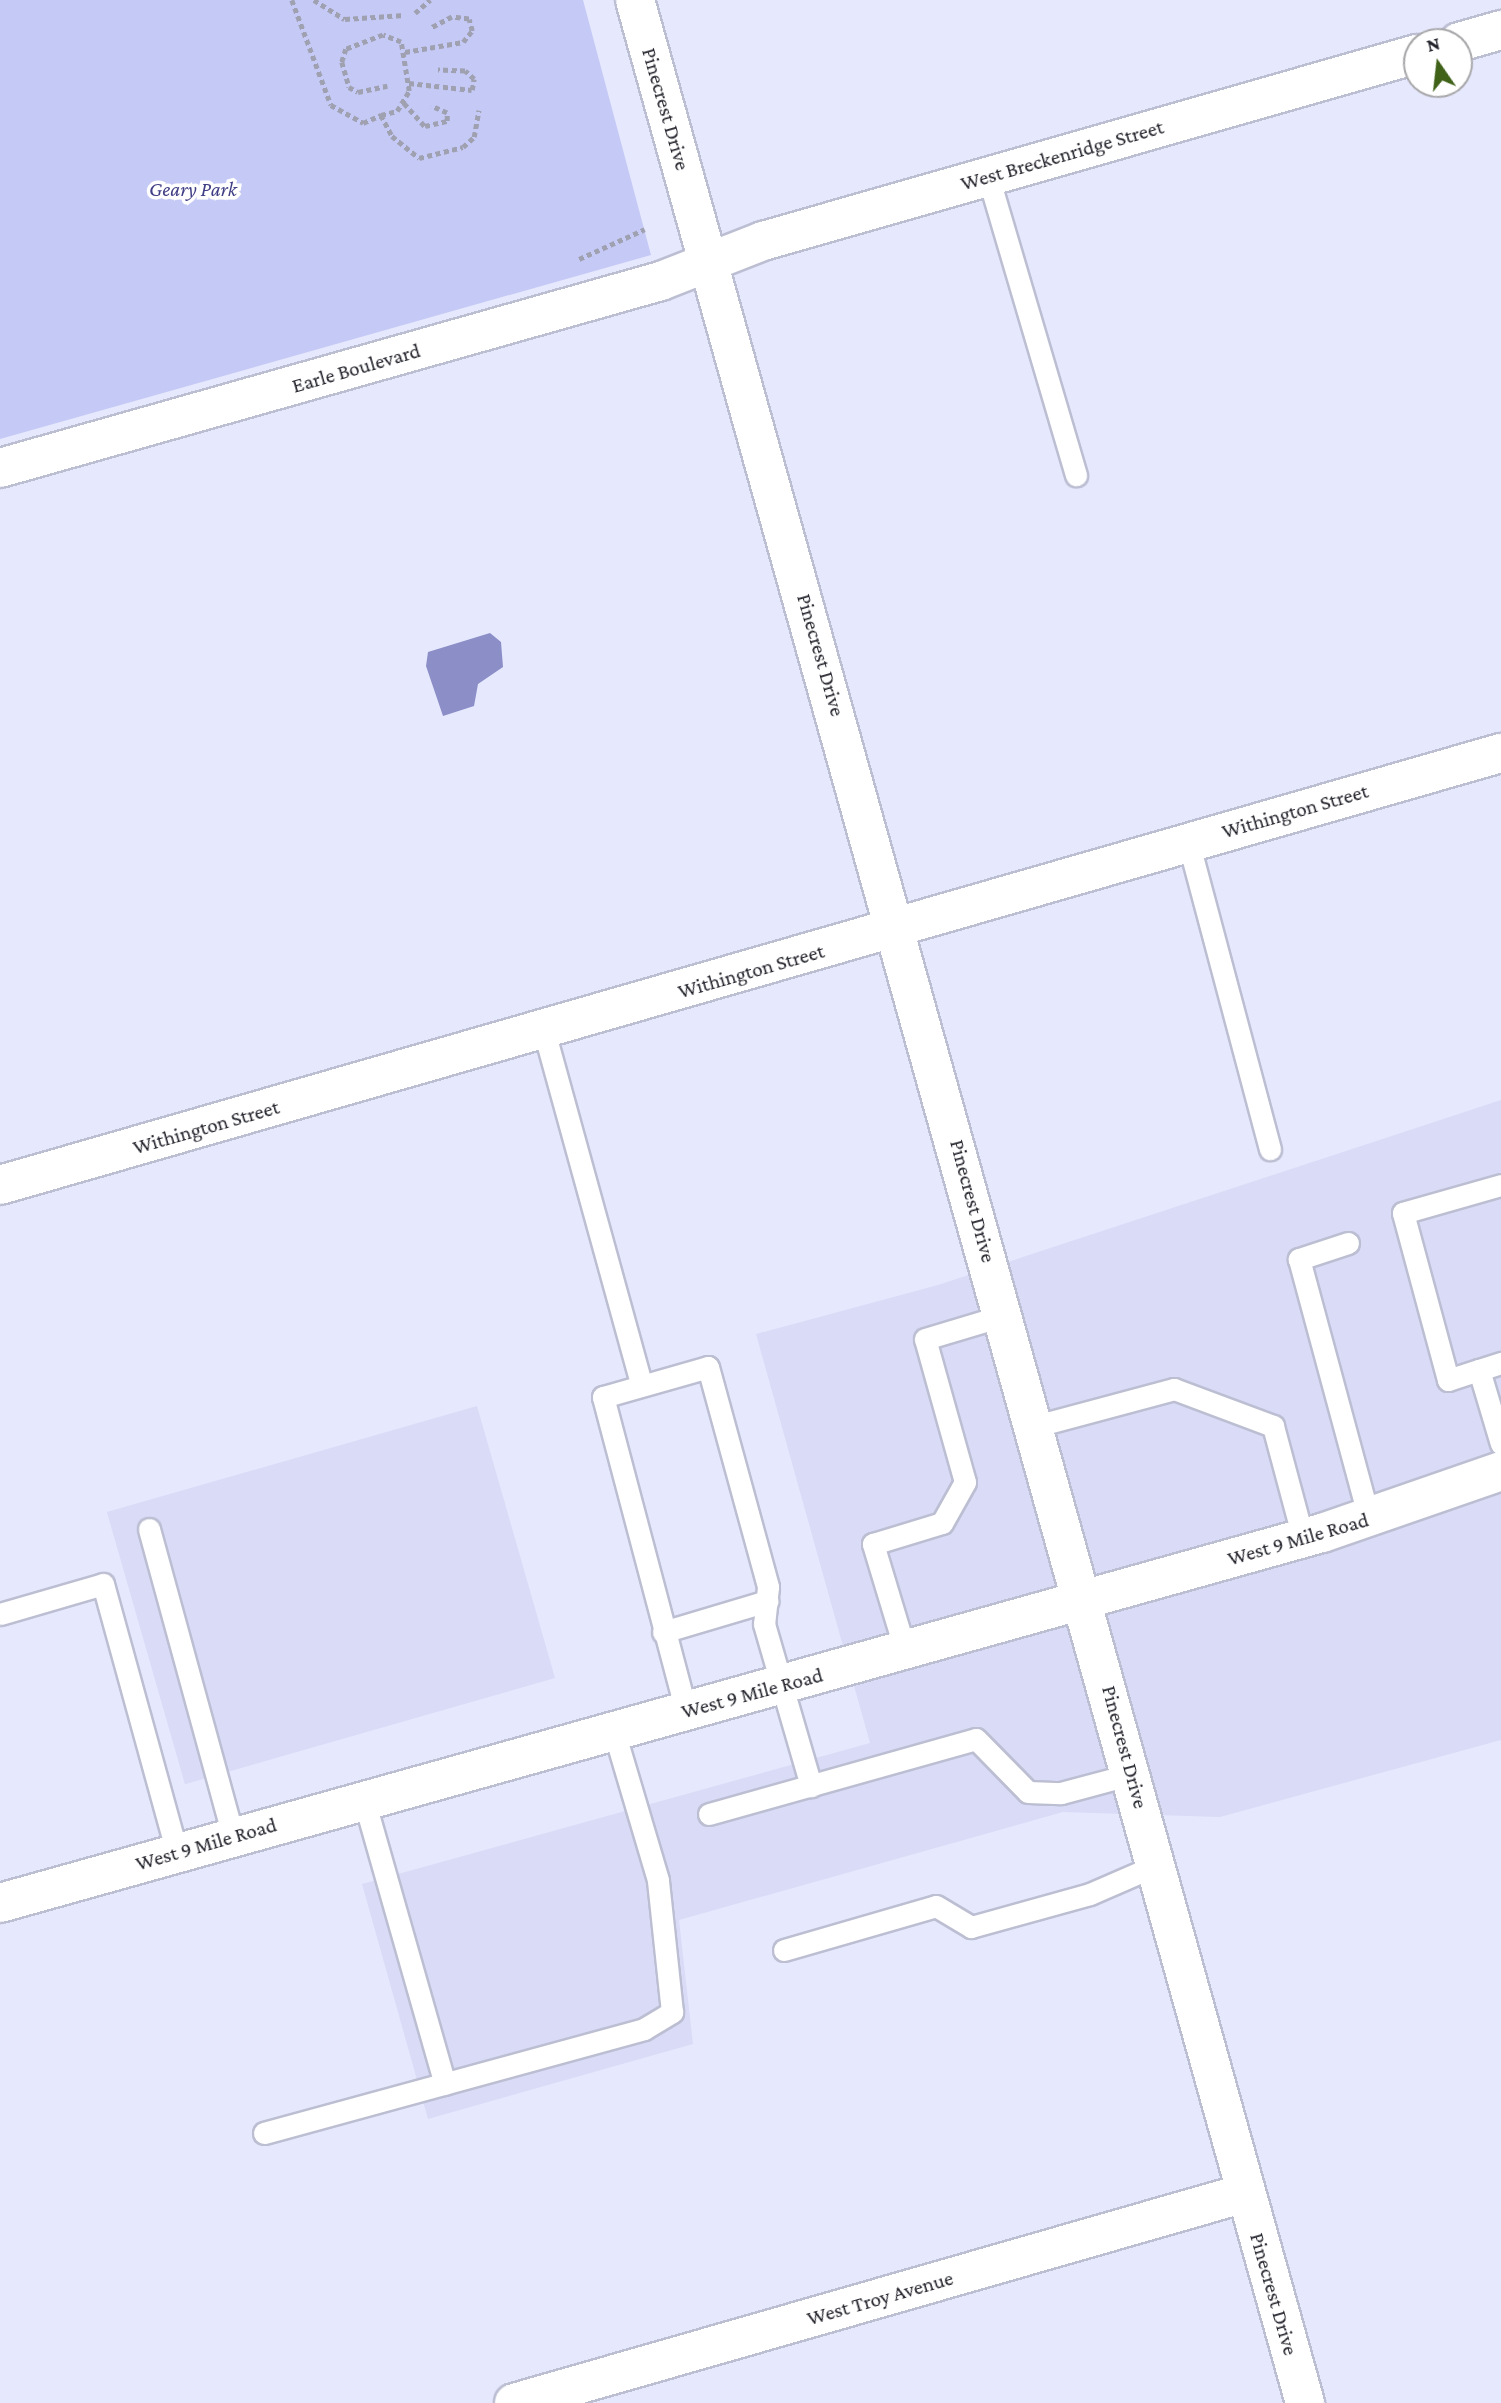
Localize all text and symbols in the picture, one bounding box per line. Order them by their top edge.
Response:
north arrow [1403,28,1473,98]
text: N [1424,32,1442,56]
street label: Pinecrest Drive [636,45,696,173]
street label: West Breckenridge Street [958,114,1166,196]
park label: Geary Park [149,176,237,202]
street label: Earle Boulevard [289,338,423,398]
street label: Pinecrest Drive [791,591,851,719]
street label: Withington Street [1219,778,1371,844]
street label: Withington Street [675,938,827,1004]
street label: Withington Street [130,1094,282,1160]
street label: Pinecrest Drive [944,1137,1002,1265]
street label: West 9 Mile Road [1225,1507,1371,1571]
street label: West 9 Mile Road [678,1662,826,1724]
street label: Pinecrest Drive [1096,1683,1154,1811]
street label: West 9 Mile Road [133,1812,279,1876]
street label: Pinecrest Drive [1244,2230,1304,2358]
street label: West Troy Avenue [804,2265,956,2331]

